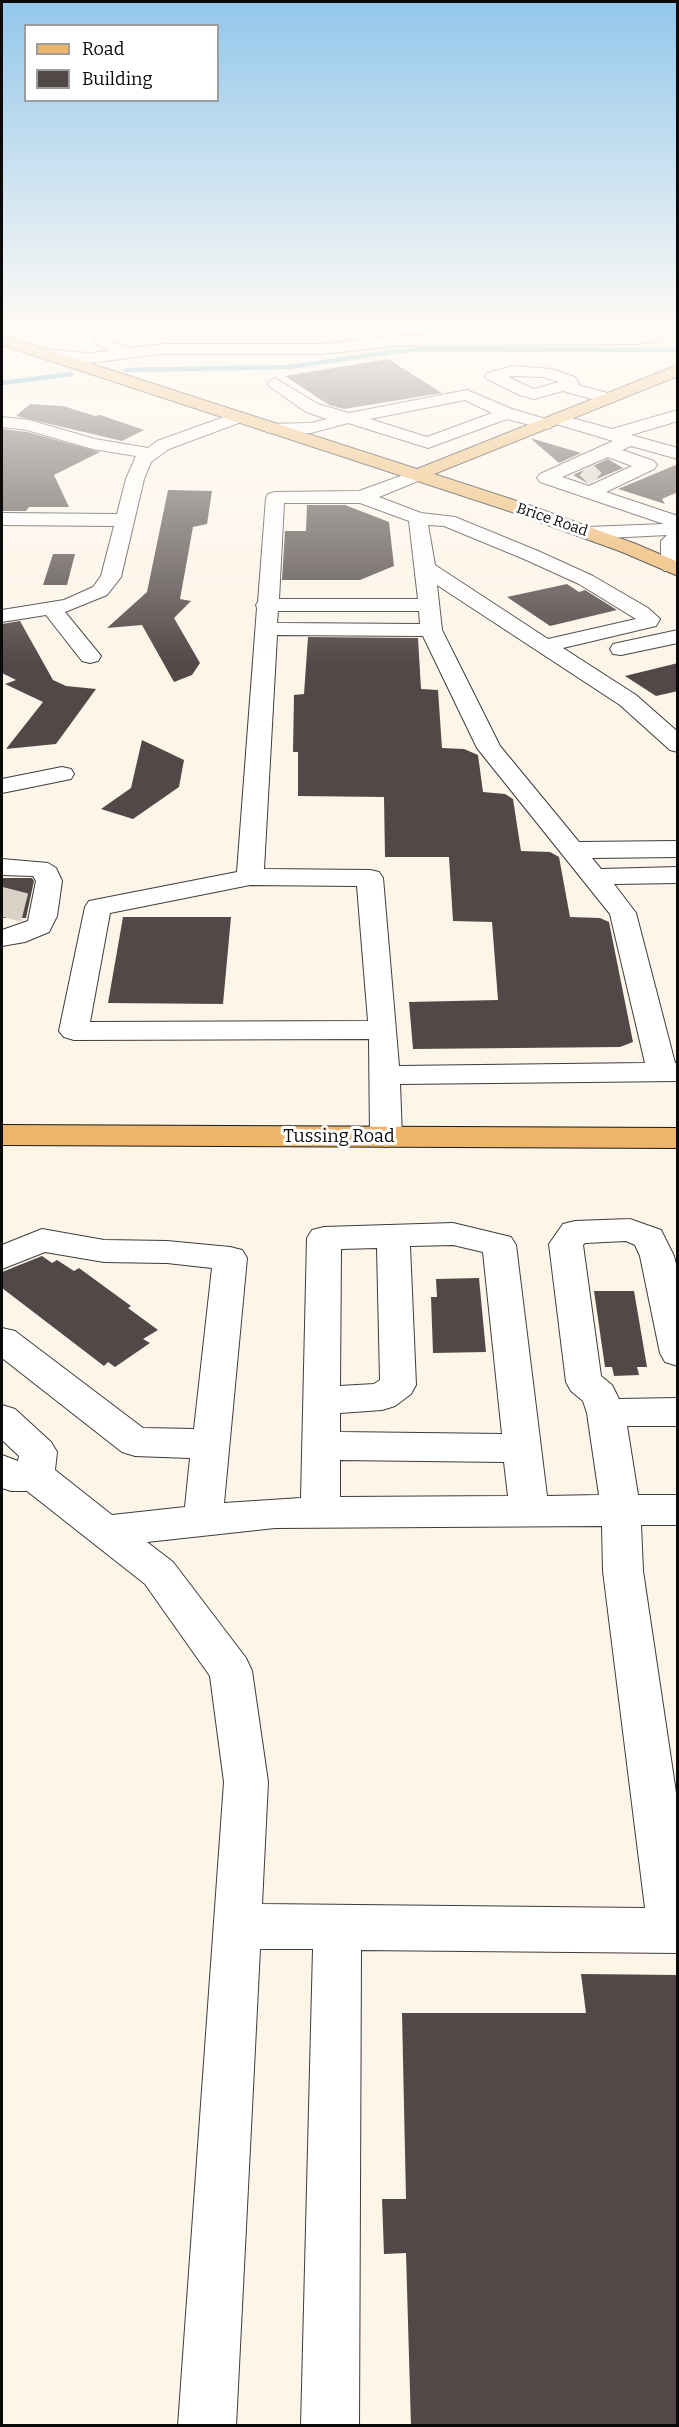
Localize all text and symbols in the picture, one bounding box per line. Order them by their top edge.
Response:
legend [24,24,219,102]
text: Road [82,38,124,60]
text: Building [82,68,153,90]
street label: Brice Road [514,499,590,541]
street label: Tussing Road [283,1126,395,1148]

